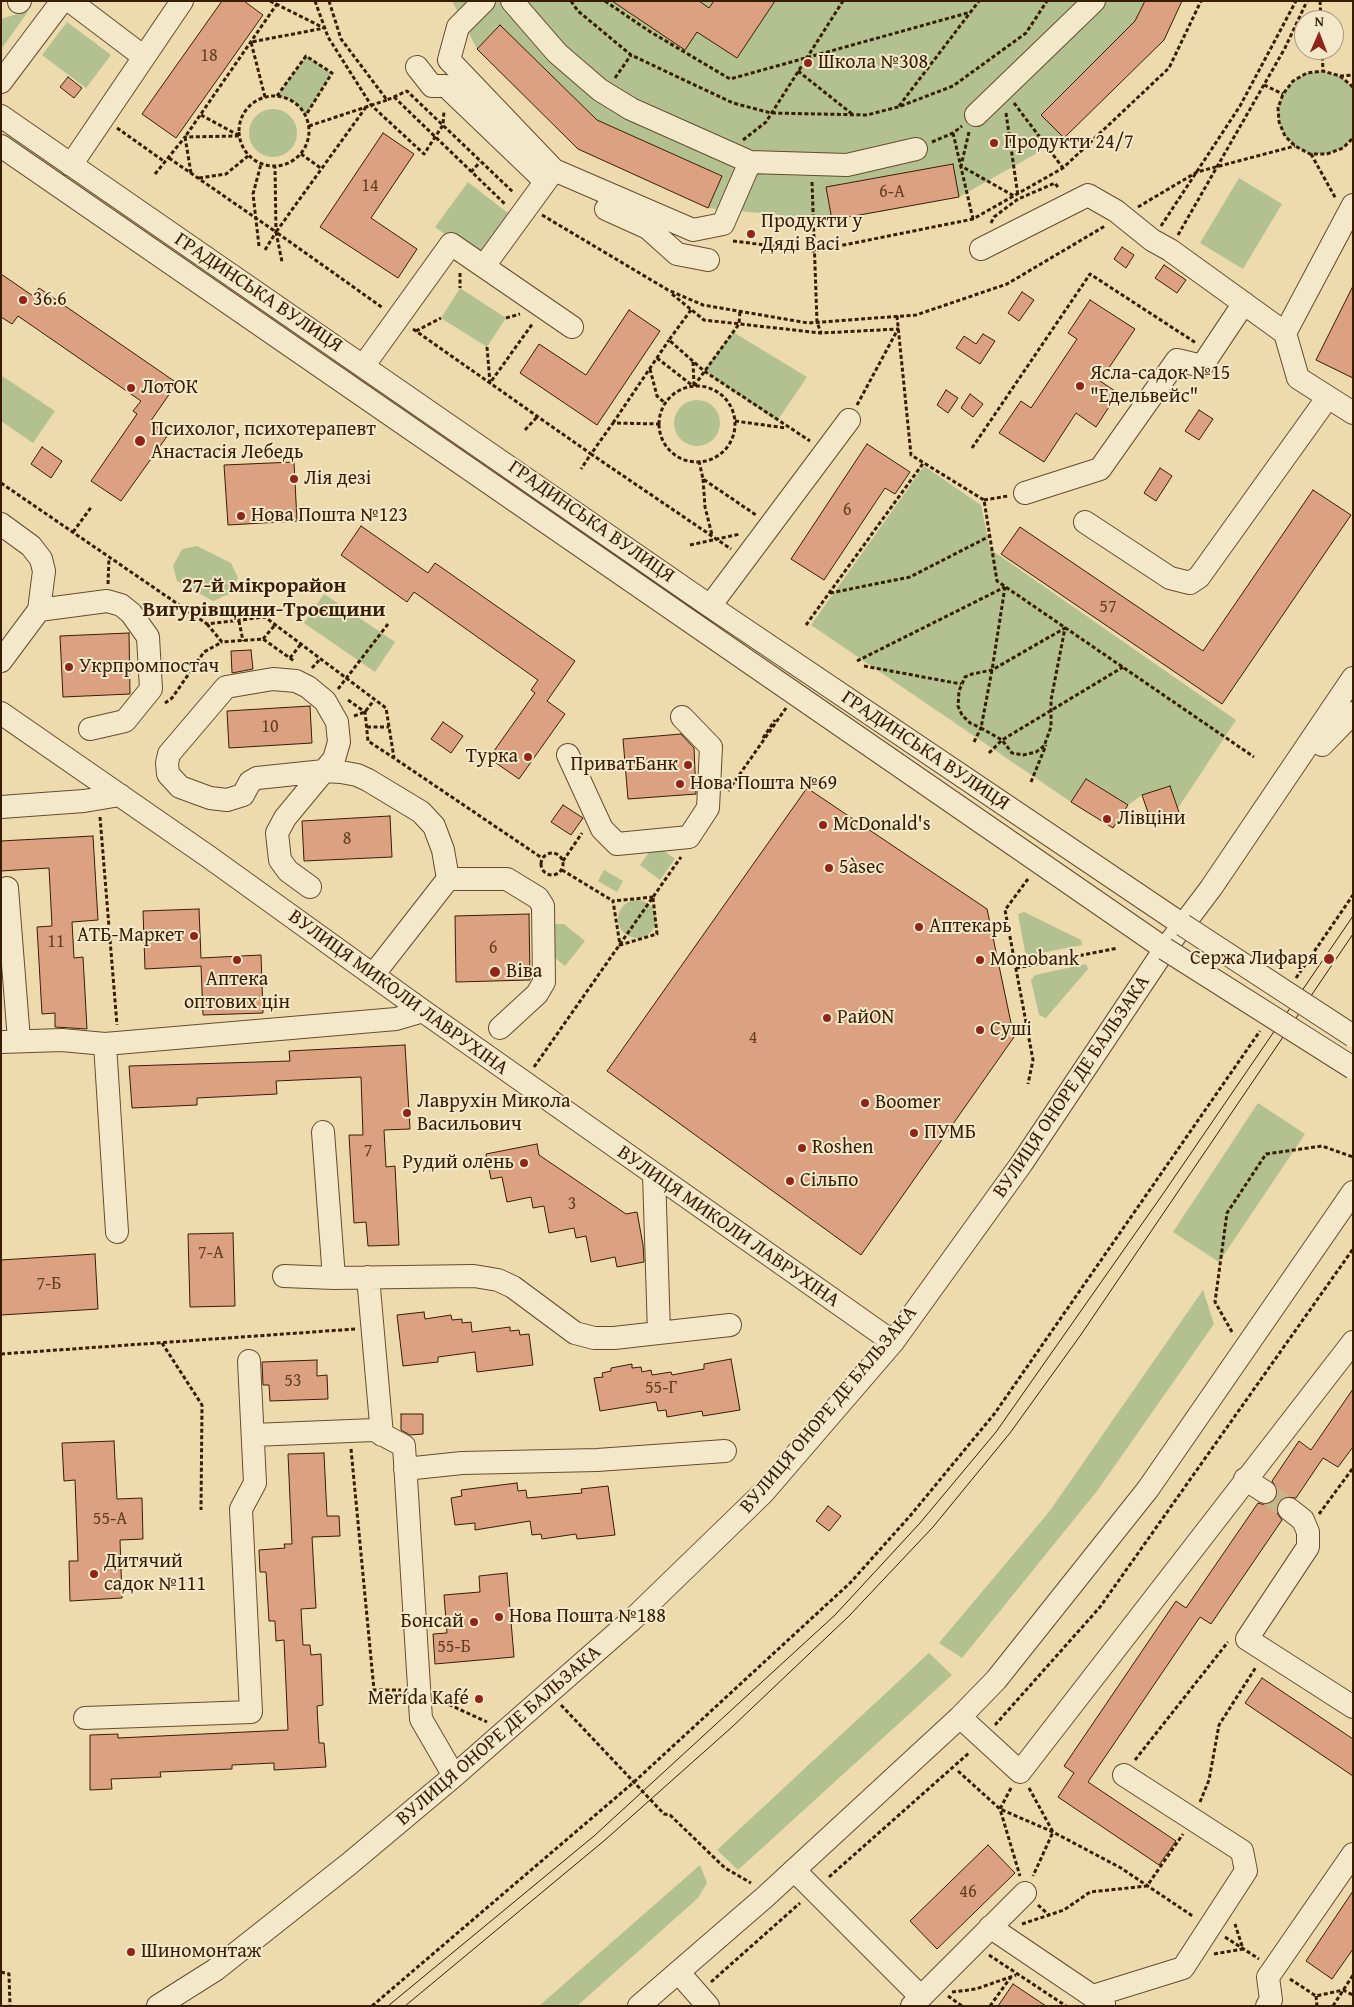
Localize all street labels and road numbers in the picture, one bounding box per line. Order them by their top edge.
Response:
street label: ГРАДИНСЬКА ВУЛИЦЯ [170,228,346,358]
street label: ГРАДИНСЬКА ВУЛИЦЯ [503,456,679,588]
street label: ГРАДИНСЬКА ВУЛИЦЯ [837,686,1013,816]
street label: ВУЛИЦЯ МИКОЛИ ЛАВРУХІНА [283,905,513,1081]
street label: ВУЛИЦЯ ОНОРЕ ДЕ БАЛЬЗАКА [988,971,1156,1203]
street label: ВУЛИЦЯ МИКОЛИ ЛАВРУХІНА [612,1141,844,1313]
street label: ВУЛИЦЯ ОНОРЕ ДЕ БАЛЬЗАКА [735,1302,923,1518]
street label: ВУЛИЦЯ ОНОРЕ ДЕ БАЛЬЗАКА [392,1641,606,1831]

